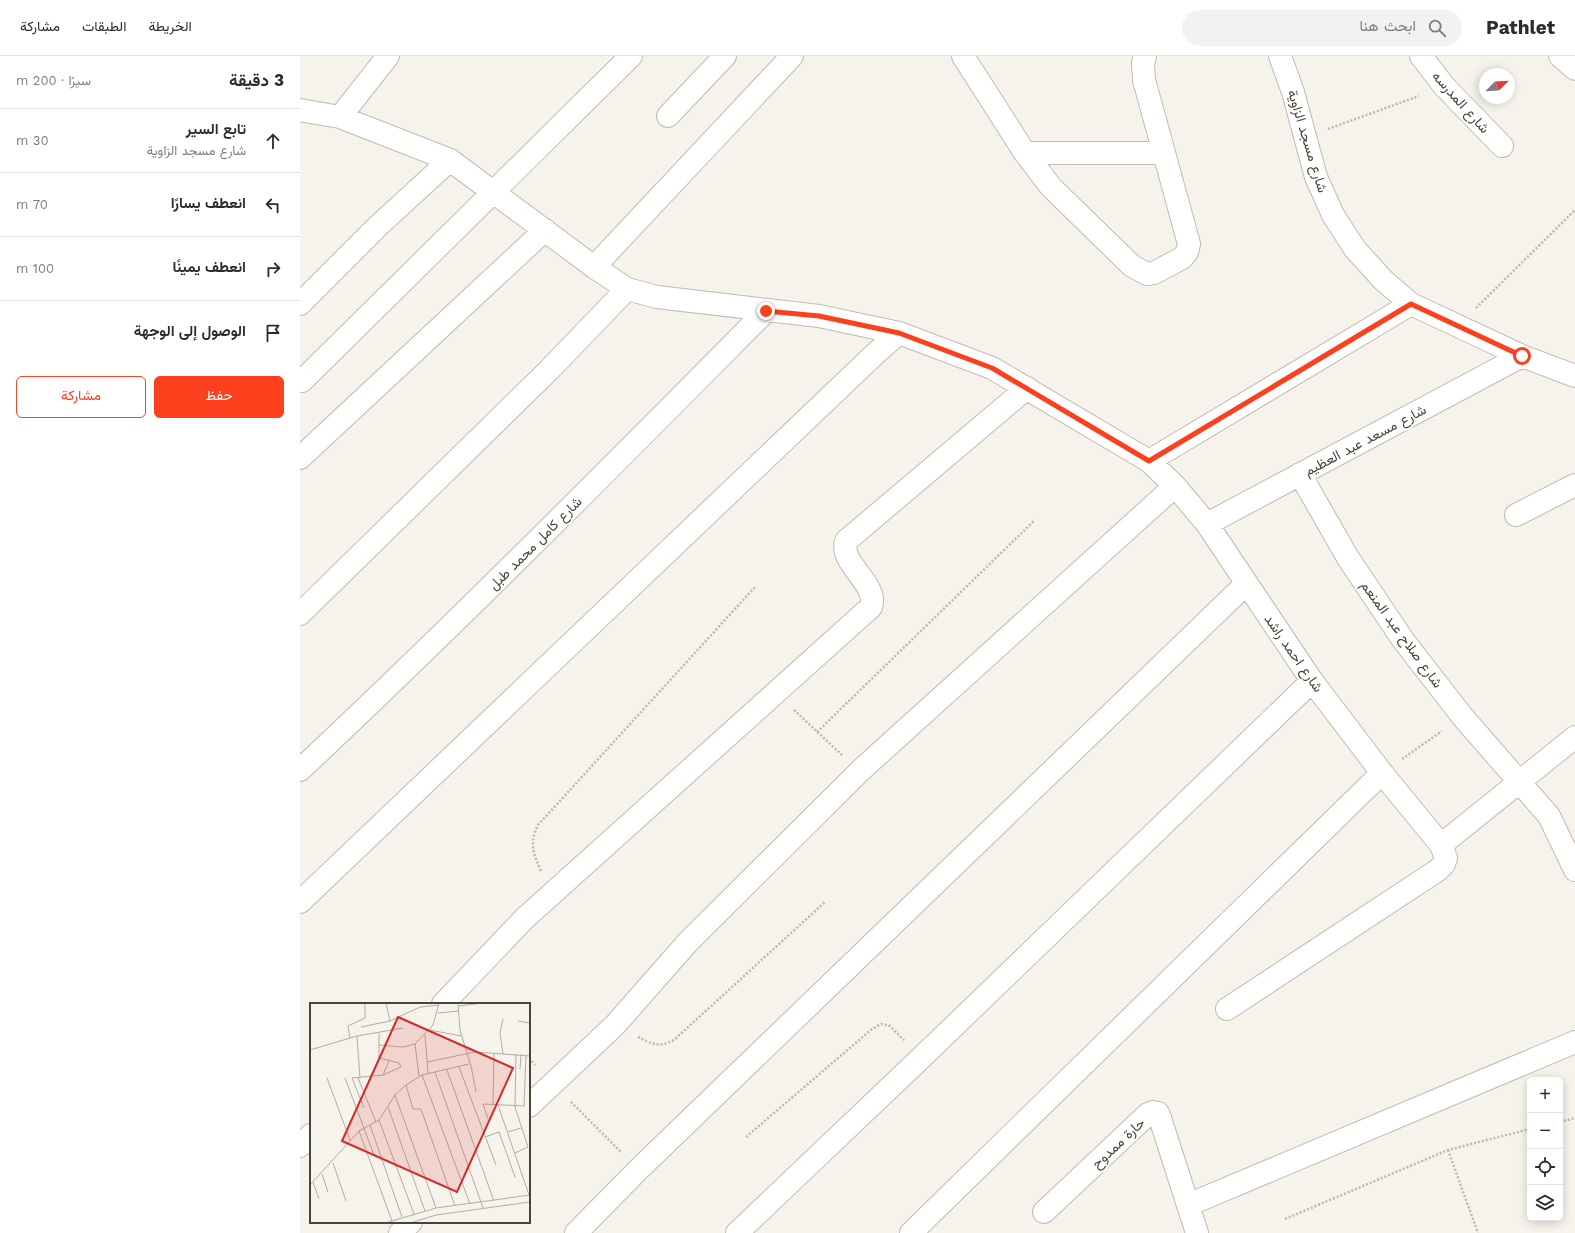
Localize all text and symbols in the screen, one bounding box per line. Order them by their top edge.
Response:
search box [1182,10,1462,46]
text: Pathlet [1486,16,1555,39]
text: ابحث هنا [1359,17,1416,35]
icon: search [1426,17,1448,39]
text: مشاركة [20,18,60,34]
text: الطبقات [82,18,126,34]
text: الخريطة [148,18,192,34]
street label: شارع المدرسه [1427,68,1493,138]
north arrow [1479,68,1515,104]
text: 3 دقيقة [229,70,284,90]
text: سيرًا · 200 m [16,73,91,88]
street label: شارع مسجد الزاوية [1282,88,1331,195]
text: تابع السير [186,120,246,138]
icon: ahead [262,130,284,152]
text: 30 m [16,133,49,148]
text: شارع مسجد الزاوية [147,143,246,158]
text: انعطف يسارًا [171,194,246,212]
icon: left [262,194,284,216]
text: 70 m [16,197,48,212]
text: انعطف يمينًا [173,258,246,276]
icon: right [262,258,284,280]
text: 100 m [16,261,54,276]
route end [757,302,775,320]
text: الوصول إلى الوجهة [134,322,246,340]
icon: arrive [262,322,284,344]
route start [1513,347,1531,365]
button: مشاركة [16,376,146,418]
button: حفظ [154,376,284,418]
street label: شارع مسعد عبد العظيم [1301,401,1430,482]
street label: شارع كامل محمد طبل [485,493,587,595]
street label: شارع صلاح عبد المنعم [1355,577,1446,692]
street label: شارع احمد راشد [1259,611,1327,697]
inset map [310,1003,530,1223]
map controls [1527,1077,1563,1221]
button: + [1527,1077,1563,1113]
button: − [1527,1113,1563,1149]
street label: حارة ممدوح [1088,1114,1150,1174]
button: locate [1527,1149,1563,1185]
button: layers [1527,1185,1563,1221]

